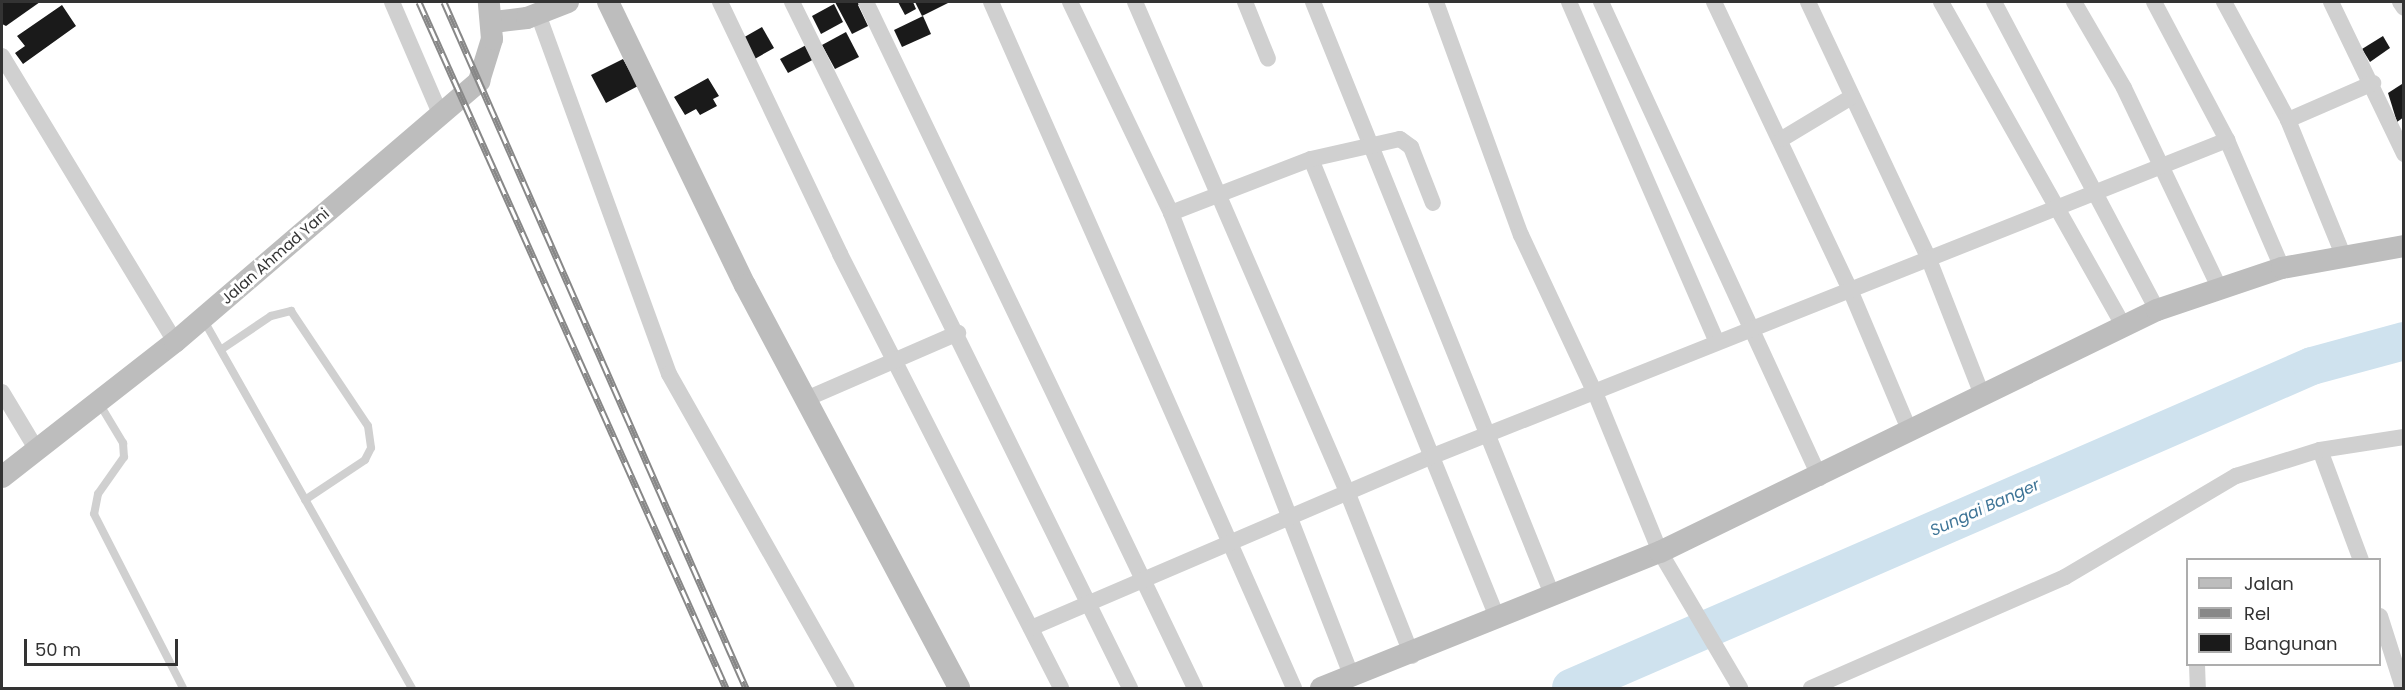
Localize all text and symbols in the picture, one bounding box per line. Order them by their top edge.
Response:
street label: Jalan Ahmad Yani [217,204,333,308]
water label: Sungai Banger [1927,475,2043,541]
legend [2186,558,2381,666]
text: Jalan [2244,571,2294,596]
text: Rel [2244,601,2271,626]
scale bar [27,627,182,665]
text: Bangunan [2244,631,2338,656]
text: 50 m [35,637,81,662]

